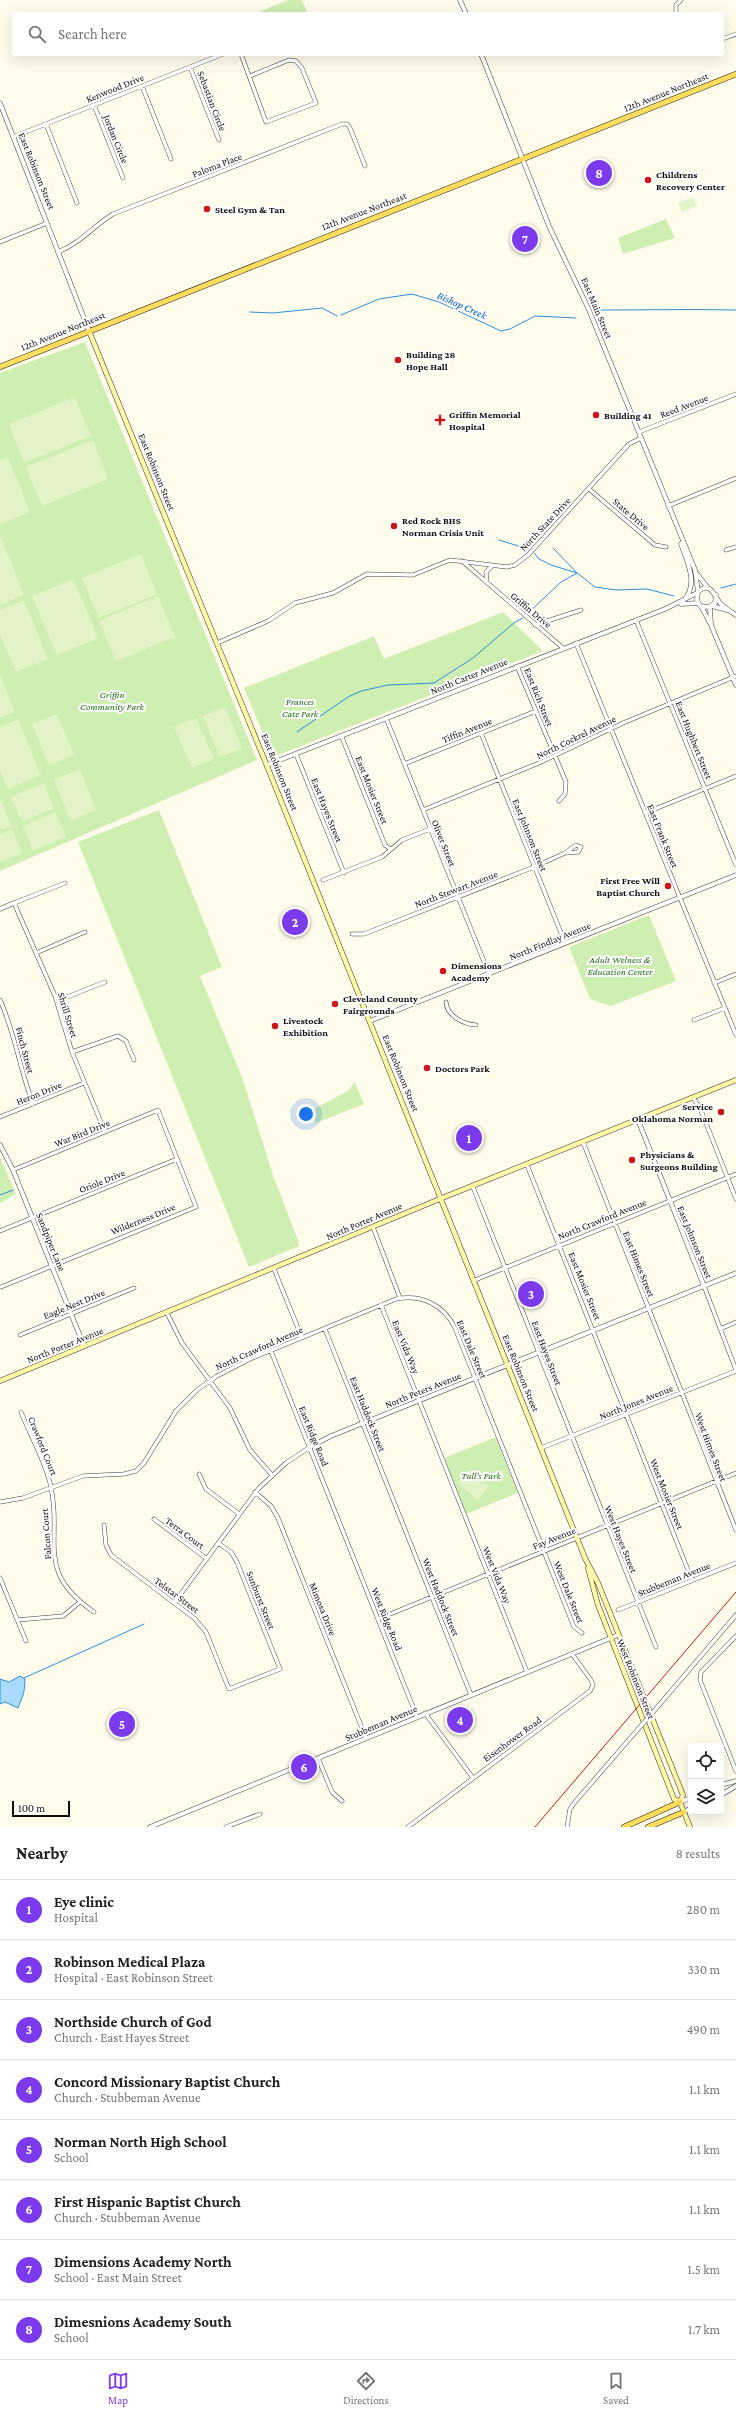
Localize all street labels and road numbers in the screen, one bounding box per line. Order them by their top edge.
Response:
street label: Sebastian Circle [195,69,229,133]
street label: 12th Avenue Northeast [622,70,710,114]
street label: Kenwood Drive [84,71,146,105]
street label: Jordan Circle [101,112,131,165]
street label: East Robinson Street [16,131,58,212]
street label: Paloma Place [191,150,244,180]
street label: 12th Avenue Northeast [320,190,409,232]
street label: East Main Street [579,276,615,341]
street label: 12th Avenue Northeast [19,309,107,353]
street label: Reed Avenue [658,392,710,420]
street label: East Robinson Street [136,432,178,513]
street label: North State Drive [517,494,573,553]
street label: State Drive [611,496,652,533]
street label: Griffin Drive [508,590,554,631]
street label: North Carter Avenue [429,655,510,696]
street label: East Rich Street [522,666,556,728]
street label: East Hughbert Street [673,699,715,781]
street label: North Cockrel Avenue [535,713,618,761]
street label: Tiffin Avenue [440,715,494,745]
street label: East Robinson Street [259,732,301,813]
street label: East Mosier Street [353,754,391,826]
street label: East Hayes Street [309,776,345,844]
street label: East Johnson Street [510,797,550,874]
street label: East Frank Street [645,803,681,870]
street label: Oliver Street [430,818,459,869]
street label: North Stewart Avenue [413,868,500,910]
street label: North Findlay Avenue [508,919,593,962]
street label: Shrill Street [56,991,80,1040]
street label: Finch Street [14,1026,37,1075]
street label: East Robinson Street [380,1033,422,1114]
street label: Heron Drive [15,1079,64,1107]
street label: War Bird Drive [53,1117,112,1149]
street label: Oriole Drive [77,1167,127,1195]
street label: North Crawford Avenue [556,1196,648,1242]
street label: North Porter Avenue [324,1200,404,1242]
street label: Wilderness Drive [109,1201,177,1237]
street label: East Johnson Street [675,1204,715,1281]
street label: Sandpiper Lane [34,1211,68,1273]
street label: East Himes Street [621,1229,657,1299]
street label: East Mosier Street [566,1250,604,1322]
street label: Eagle Nest Drive [42,1286,107,1321]
street label: East Dale Street [455,1318,490,1381]
street label: East Vida Way [390,1319,422,1376]
street label: East Hayes Street [530,1319,565,1388]
street label: North Crawford Avenue [214,1323,305,1372]
street label: North Porter Avenue [25,1324,105,1365]
street label: East Robinson Street [500,1333,542,1414]
street label: North Peters Avenue [383,1369,463,1410]
street label: East Haddock Street [348,1375,388,1454]
street label: North Jones Avenue [598,1382,675,1422]
street label: East Ridge Road [297,1404,331,1468]
street label: West Himes Street [693,1411,729,1484]
street label: Crawford Court [26,1415,60,1478]
street label: West Mosier Street [648,1457,686,1532]
street label: West Hayes Street [602,1504,640,1575]
street label: Falcon Court [39,1507,53,1560]
street label: Terra Court [163,1515,207,1552]
street label: Fay Avenue [531,1524,578,1552]
street label: West Vida Way [481,1545,514,1605]
street label: West Haddock Street [420,1556,462,1638]
street label: West Dale Street [552,1559,587,1625]
street label: Stubbeman Avenue [636,1559,712,1599]
street label: Sunburst Street [244,1569,278,1631]
street label: Telstar Street [153,1575,202,1616]
street label: Mimosa Drive [307,1581,339,1638]
street label: West Ridge Road [369,1586,405,1653]
street label: West Robinson Street [615,1637,657,1721]
street label: Stubbeman Avenue [343,1703,419,1743]
street label: Eisenhower Road [481,1714,544,1764]

